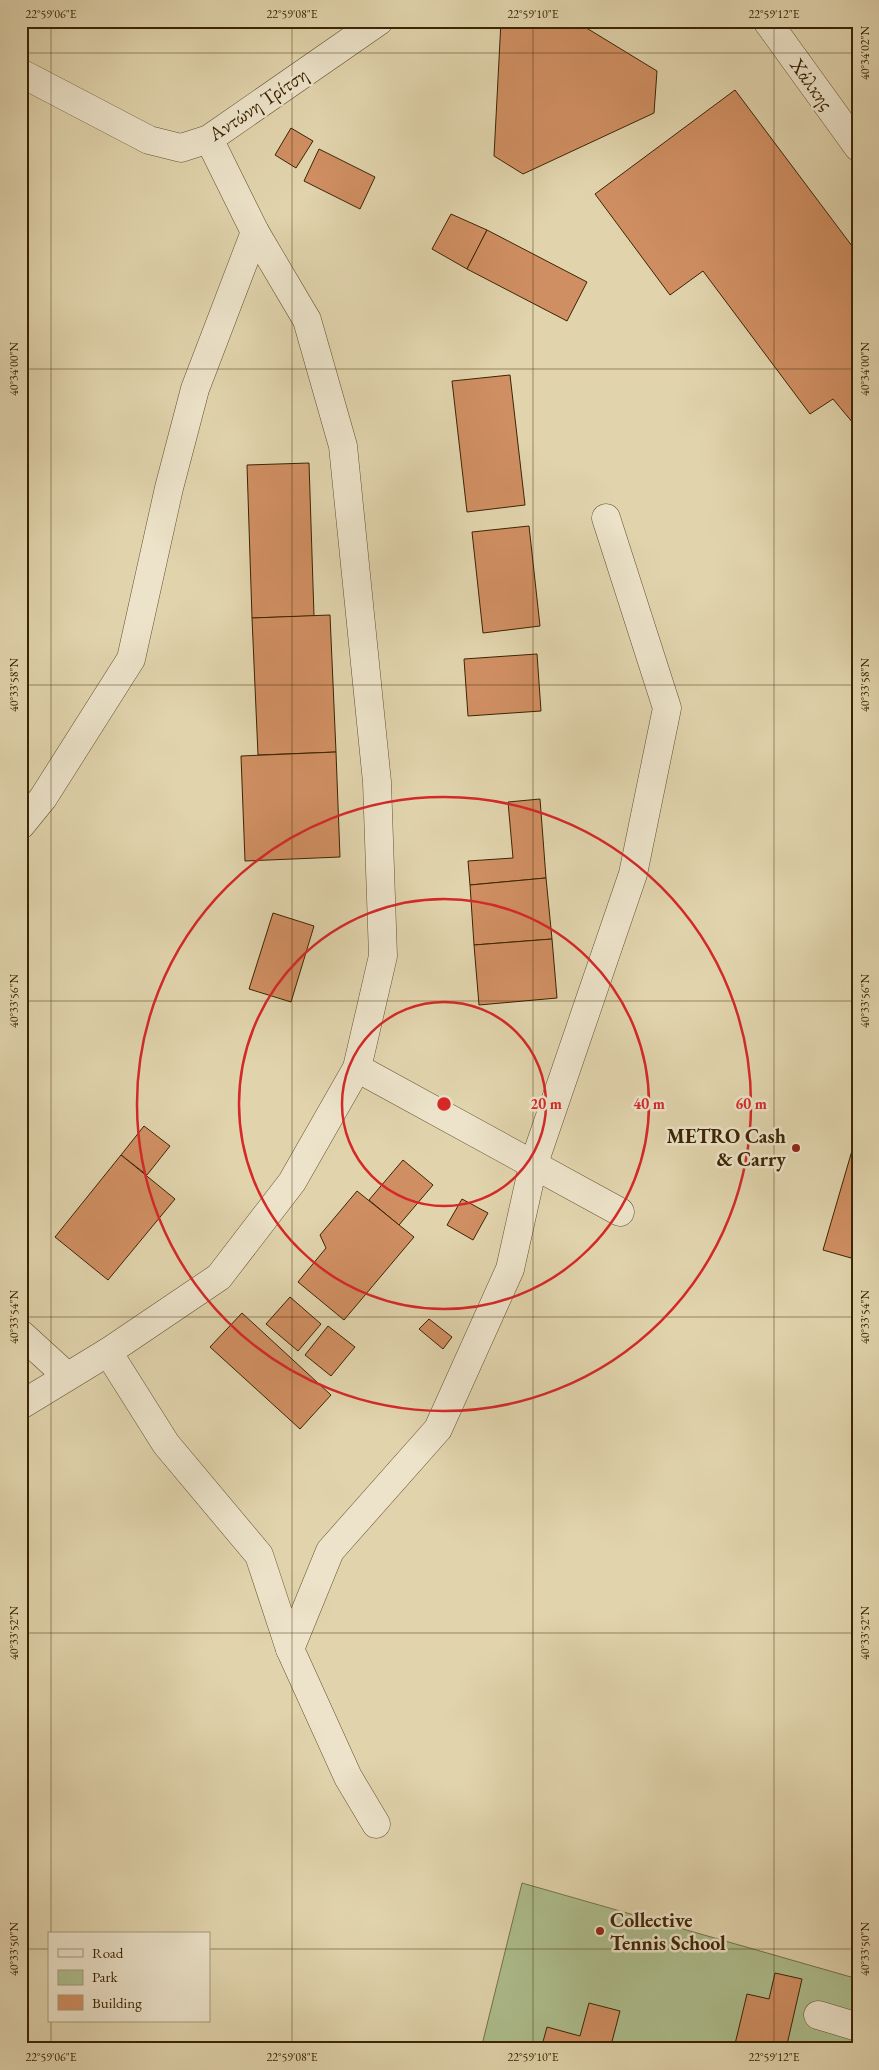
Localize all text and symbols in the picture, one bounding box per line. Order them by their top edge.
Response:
text: 22°59'06"E [25,6,77,22]
text: 22°59'08"E [266,6,318,22]
text: 22°59'10"E [507,6,559,22]
text: 22°59'12"E [748,6,800,22]
text: 40°34'02"N [857,26,873,80]
street label: Χάλκης [784,52,840,115]
street label: Αντώνη Τρίτση [202,61,313,147]
text: 40°34'00"N [6,342,22,396]
text: 40°34'00"N [857,342,873,396]
text: 40°33'58"N [6,658,22,712]
text: 40°33'58"N [857,658,873,712]
text: 40°33'56"N [6,974,22,1028]
text: 40°33'56"N [857,974,873,1028]
text: 20 m [530,1094,562,1113]
text: 40 m [633,1094,665,1113]
text: 60 m [735,1094,767,1113]
centre of rings [435,1095,453,1113]
place label: METRO Cash & Carry [667,1123,786,1172]
marker: METRO Cash & Carry [790,1142,802,1154]
text: 40°33'54"N [6,1290,22,1344]
text: 40°33'54"N [857,1290,873,1344]
text: 40°33'52"N [6,1606,22,1660]
text: 40°33'52"N [857,1606,873,1660]
place label: Collective Tennis School [610,1907,726,1956]
text: 40°33'50"N [6,1922,22,1976]
text: 40°33'50"N [857,1922,873,1976]
marker: Collective Tennis School [594,1925,606,1937]
legend [48,1932,210,2022]
text: Road [92,1943,124,1962]
text: Park [92,1967,119,1986]
text: Building [92,1993,142,2012]
text: 22°59'06"E [25,2049,77,2065]
text: 22°59'08"E [266,2049,318,2065]
text: 22°59'10"E [507,2049,559,2065]
text: 22°59'12"E [748,2049,800,2065]

